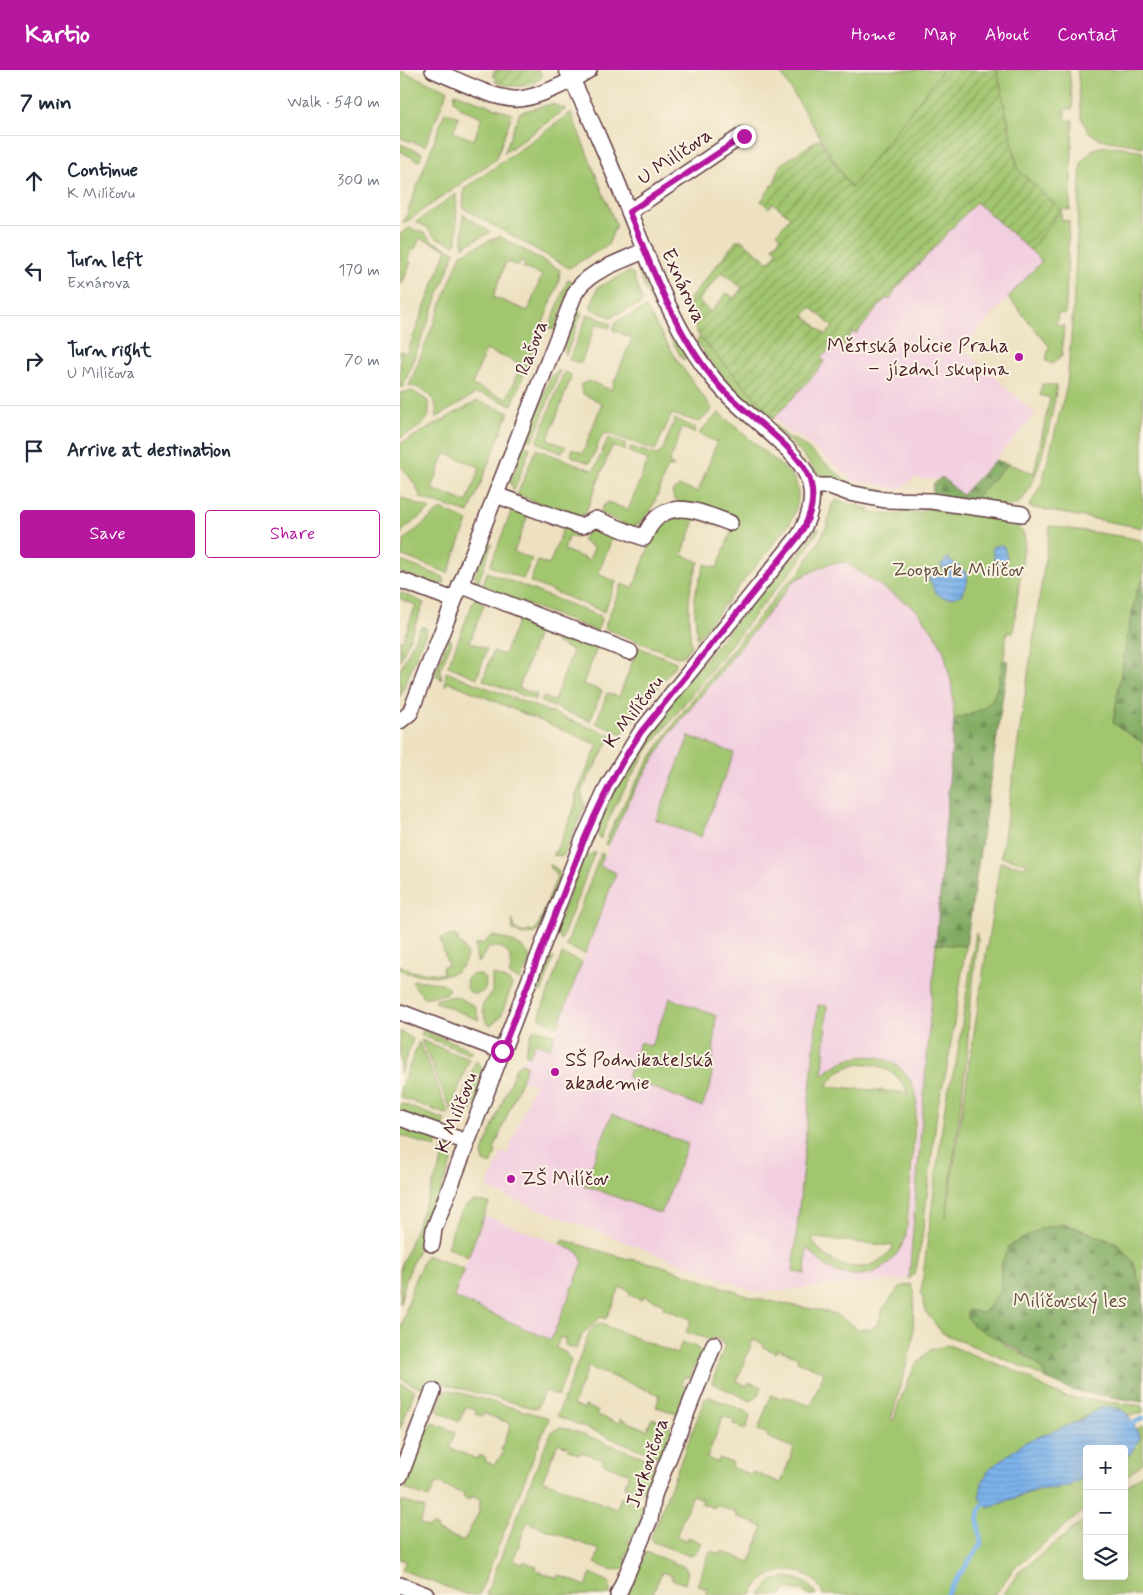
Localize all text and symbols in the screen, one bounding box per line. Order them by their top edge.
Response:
text: Kartio [25,20,90,51]
text: Home [851,23,896,47]
text: Map [924,23,957,47]
text: About [985,23,1029,47]
text: Contact [1057,23,1118,47]
text: 7 min [20,89,72,117]
text: Walk · 540 m [287,92,380,113]
street label: U Milíčova [632,122,718,192]
route end [733,125,756,148]
text: Continue [67,158,138,183]
icon: ahead [20,167,48,195]
text: 300 m [337,170,380,191]
text: K Milíčovu [67,183,135,204]
street label: Exnárova [654,244,712,328]
text: Turn left [67,248,143,273]
icon: left [20,257,48,285]
text: 170 m [338,260,380,281]
text: Exnárova [67,273,131,294]
street label: Rašova [509,317,555,379]
place label: Městská policie Praha – jízdní skupina [827,333,1010,383]
text: Turn right [67,338,151,363]
icon: right [20,347,48,375]
text: 70 m [344,350,380,371]
marker: Městská policie Praha – jízdní skupina [1013,351,1025,363]
text: U Milíčova [67,363,135,384]
icon: arrive [20,437,48,465]
text: Arrive at destination [67,438,231,463]
button: Save [20,510,195,558]
button: Share [205,510,380,558]
park label: Zoopark Milíčov [892,557,1025,584]
street label: K Milíčovu [598,670,670,754]
route start [491,1040,514,1063]
place label: SŠ Podnikatelská akademie [565,1047,713,1097]
marker: SŠ Podnikatelská akademie [549,1066,561,1078]
street label: K Milíčovu [429,1069,485,1157]
place label: ZŠ Milíčov [521,1166,609,1193]
marker: ZŠ Milíčov [505,1173,517,1185]
park label: Milíčovský les [1013,1288,1127,1315]
street label: Jurkovičova [620,1414,676,1512]
map controls [1083,1445,1128,1580]
button: + [1083,1445,1128,1490]
button: − [1083,1490,1128,1535]
button: layers [1083,1535,1128,1580]

